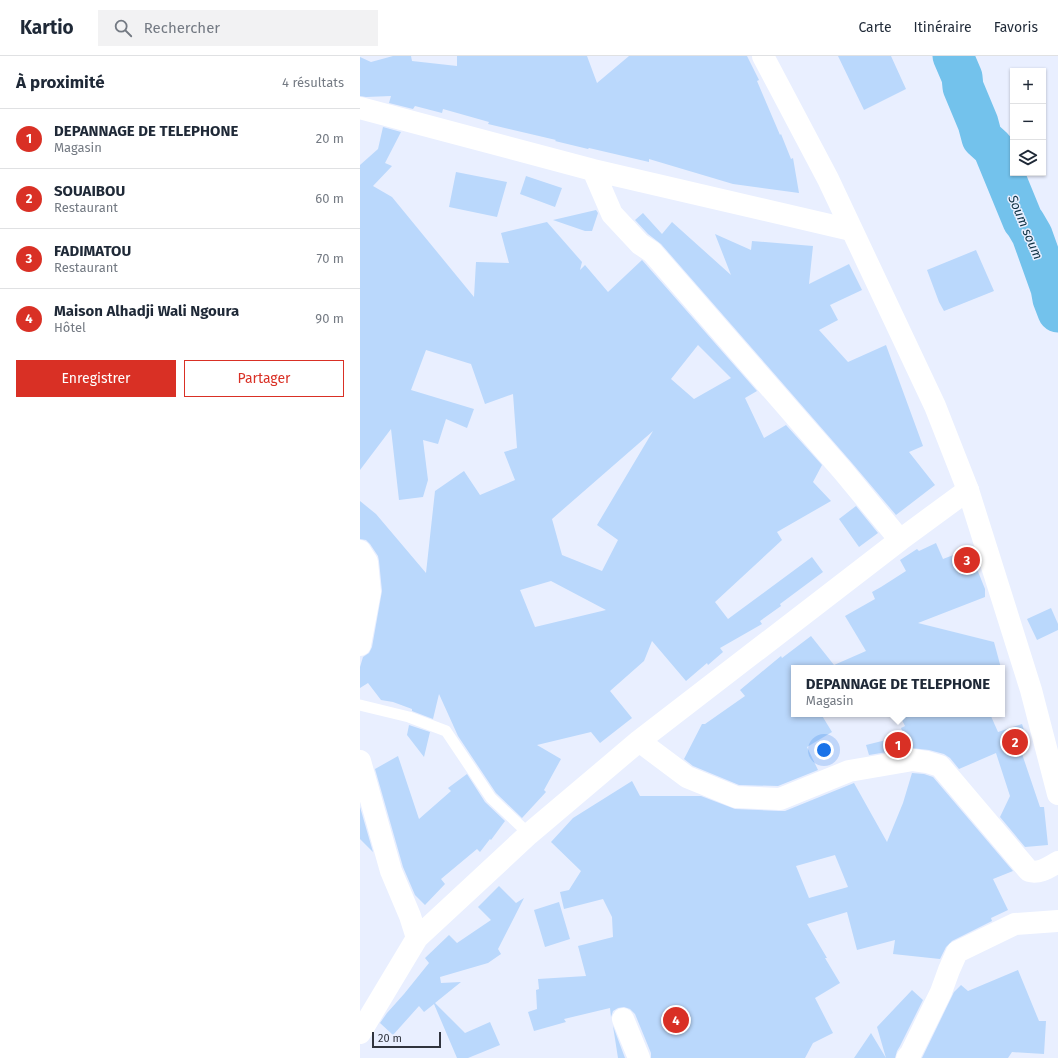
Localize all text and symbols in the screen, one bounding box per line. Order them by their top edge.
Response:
search box [98,10,378,46]
text: Kartio [20,16,74,39]
icon: search [112,17,134,39]
text: Rechercher [144,19,220,37]
text: Carte [858,19,892,36]
text: Itinéraire [914,19,972,36]
text: Favoris [994,19,1038,36]
map controls [1010,68,1046,176]
button: + [1010,68,1046,104]
text: À proximité [16,72,105,93]
text: 4 résultats [282,75,344,90]
button: − [1010,104,1046,140]
text: DEPANNAGE DE TELEPHONE [54,122,238,140]
text: 1 [26,131,32,146]
text: 20 m [316,131,344,146]
text: Magasin [54,140,102,155]
button: layers [1010,140,1046,176]
text: SOUAIBOU [54,182,125,200]
text: 2 [26,191,32,206]
text: 60 m [315,191,344,206]
water label: Soum soum [1005,192,1046,262]
text: Restaurant [54,200,118,215]
text: FADIMATOU [54,242,131,260]
text: 3 [26,251,32,266]
text: 70 m [317,251,344,266]
text: Restaurant [54,260,118,275]
text: Maison Alhadji Wali Ngoura [54,302,239,320]
text: 4 [25,311,33,326]
text: 90 m [315,311,344,326]
text: Hôtel [54,320,86,335]
button: Enregistrer [16,360,176,397]
button: Partager [184,360,344,397]
pin: 3 [954,545,980,575]
popup [791,665,1005,717]
text: DEPANNAGE DE TELEPHONE [806,675,990,693]
text: Magasin [806,693,854,708]
pin: 2 [1002,727,1028,757]
pin: 1 [885,730,911,760]
your location [814,740,834,760]
pin: 4 [663,1005,689,1035]
scale bar [372,1030,441,1049]
text: 20 m [378,1032,402,1045]

